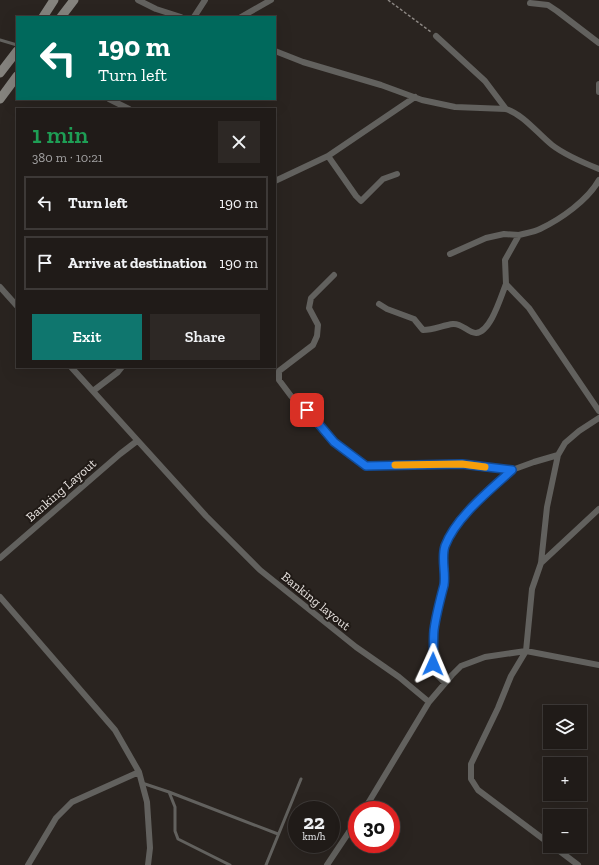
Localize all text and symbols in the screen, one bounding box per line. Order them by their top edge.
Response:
text: 190 m [98,30,170,63]
icon: left [32,32,84,84]
text: Turn left [98,64,167,86]
text: 1 min [32,120,88,149]
button: close [218,121,260,163]
text: 380 m · 10:21 [32,150,103,165]
icon: left [34,192,56,214]
text: Turn left [68,194,128,212]
text: 190 m [219,194,258,212]
icon: arrive [34,252,56,274]
text: Arrive at destination [68,254,207,272]
text: 190 m [219,254,258,272]
button: Exit [32,314,142,360]
button: Share [150,314,260,360]
pin [290,393,324,427]
icon: arrive [296,399,318,421]
street label: Banking Layout [23,455,99,524]
street label: Banking layout [279,569,354,633]
position arrow [412,643,454,685]
map controls [543,705,587,853]
button: layers [543,705,587,749]
button: + [543,757,587,801]
speed limit sign: 30 [348,801,400,853]
button: − [543,809,587,853]
text: 22 [303,810,325,834]
text: km/h [303,831,325,843]

